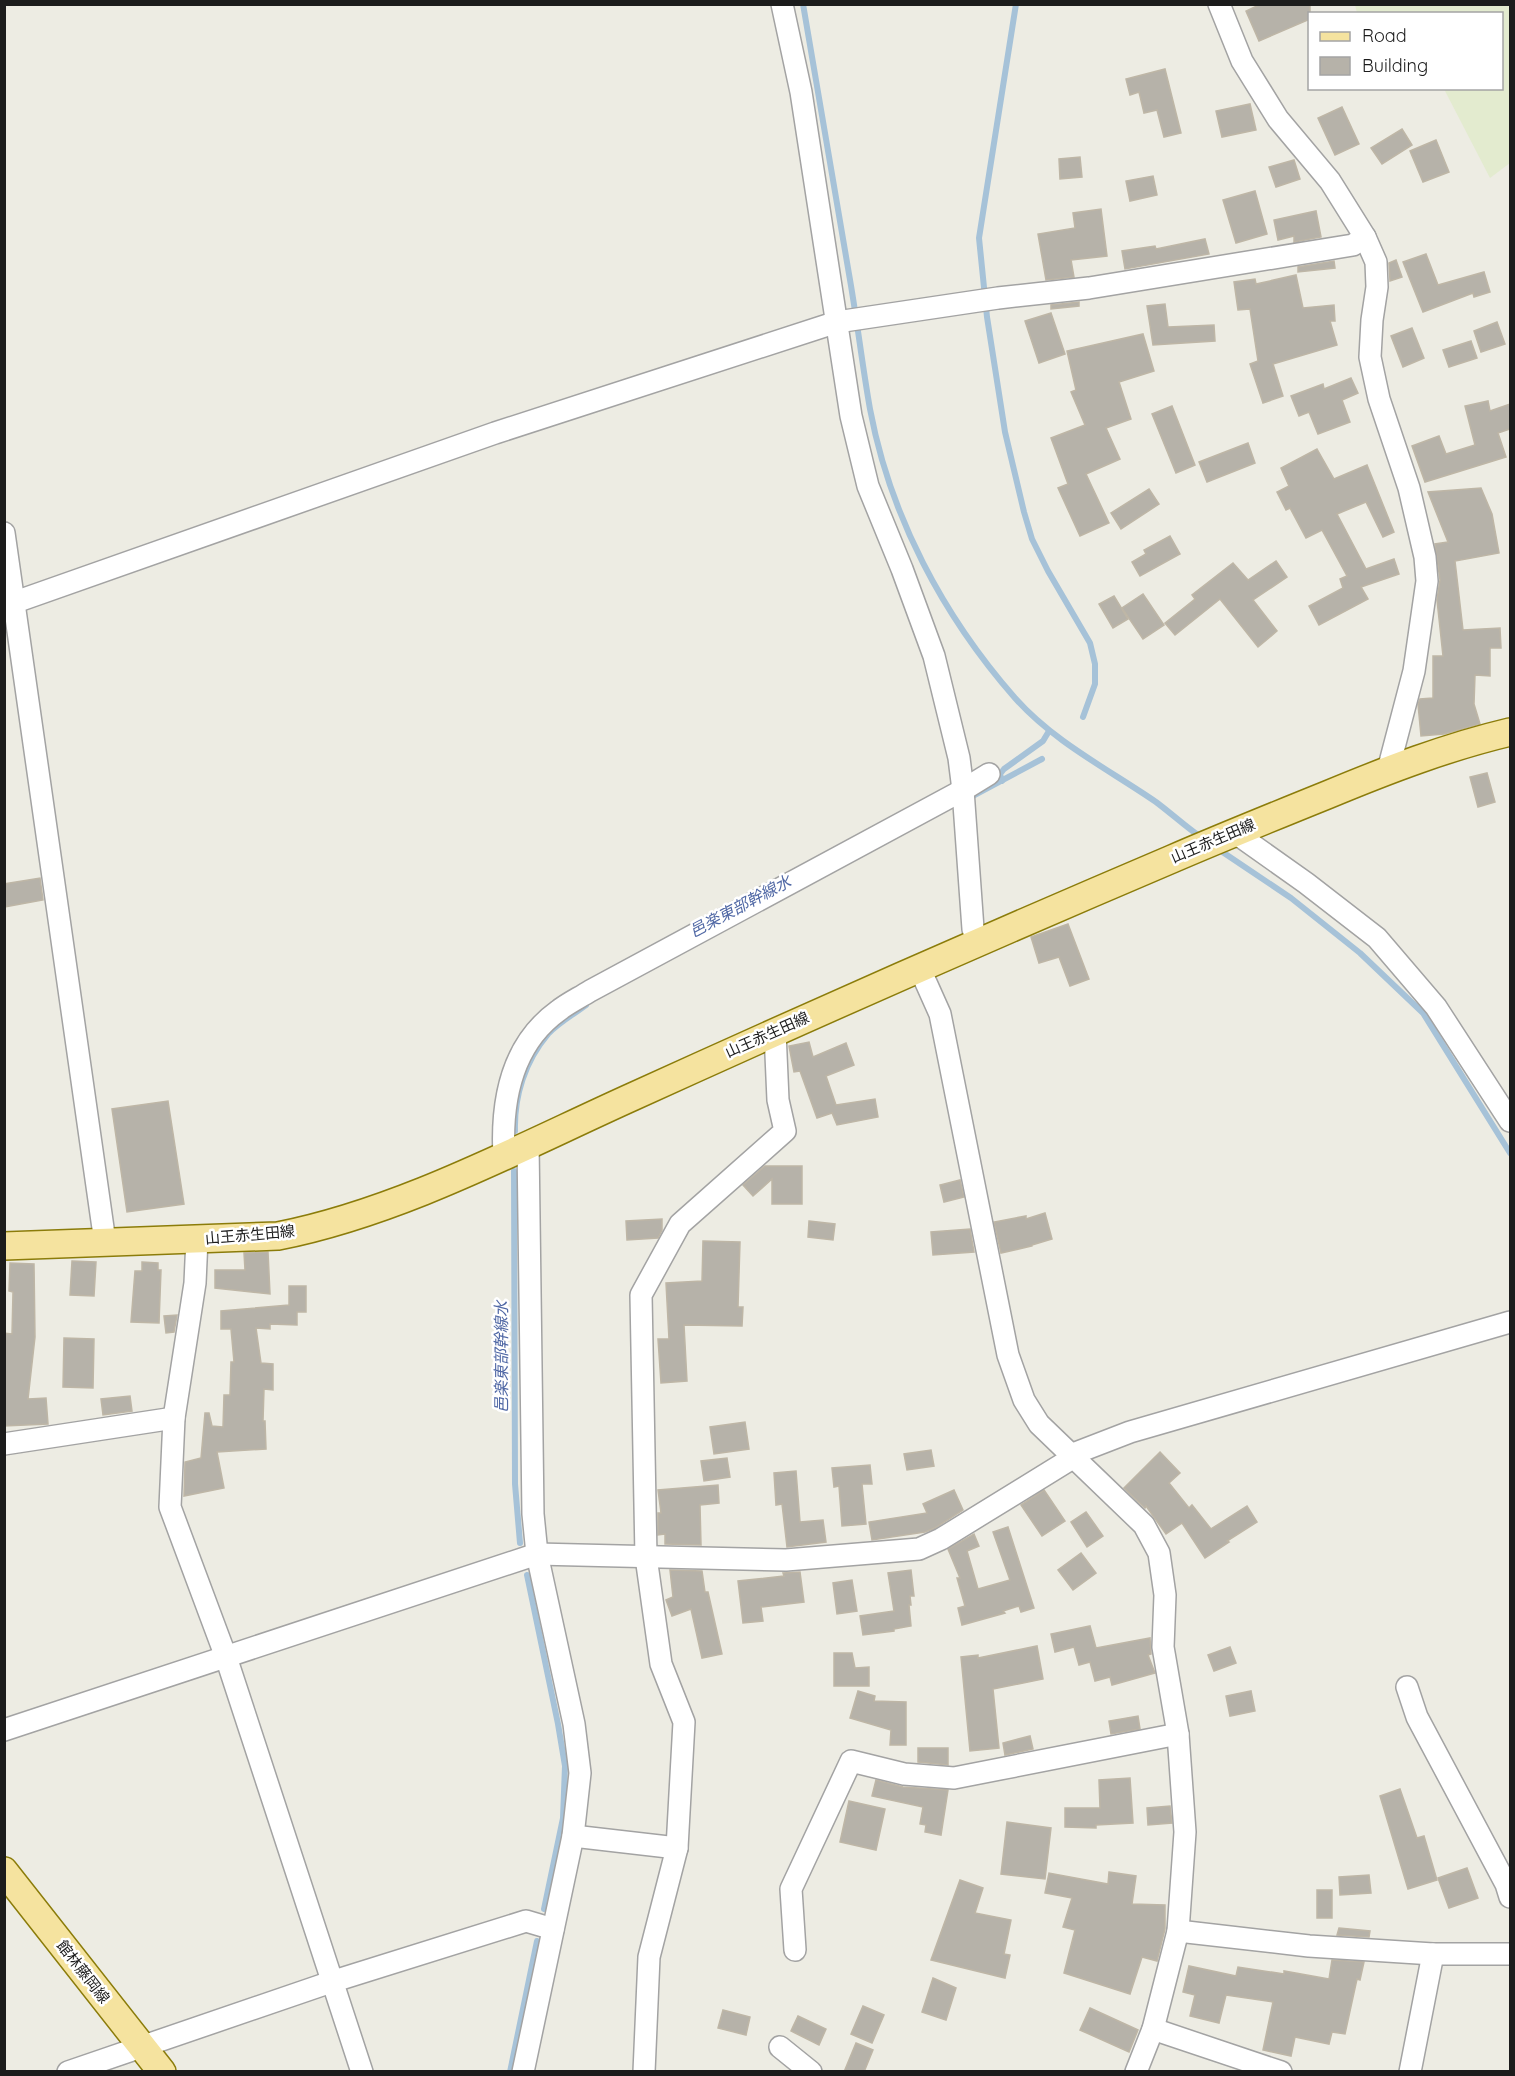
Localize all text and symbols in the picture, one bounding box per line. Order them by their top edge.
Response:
legend [1308,12,1503,90]
text: Road [1362,24,1407,47]
text: Building [1362,54,1428,77]
street label: 山王赤生田線 [1168,814,1258,867]
water label: 邑楽東部幹線水 [686,870,796,941]
street label: 山王赤生田線 [722,1008,812,1062]
street label: 山王赤生田線 [204,1221,296,1248]
water label: 邑楽東部幹線水 [491,1299,511,1413]
street label: 館林藤岡線 [53,1936,114,2007]

